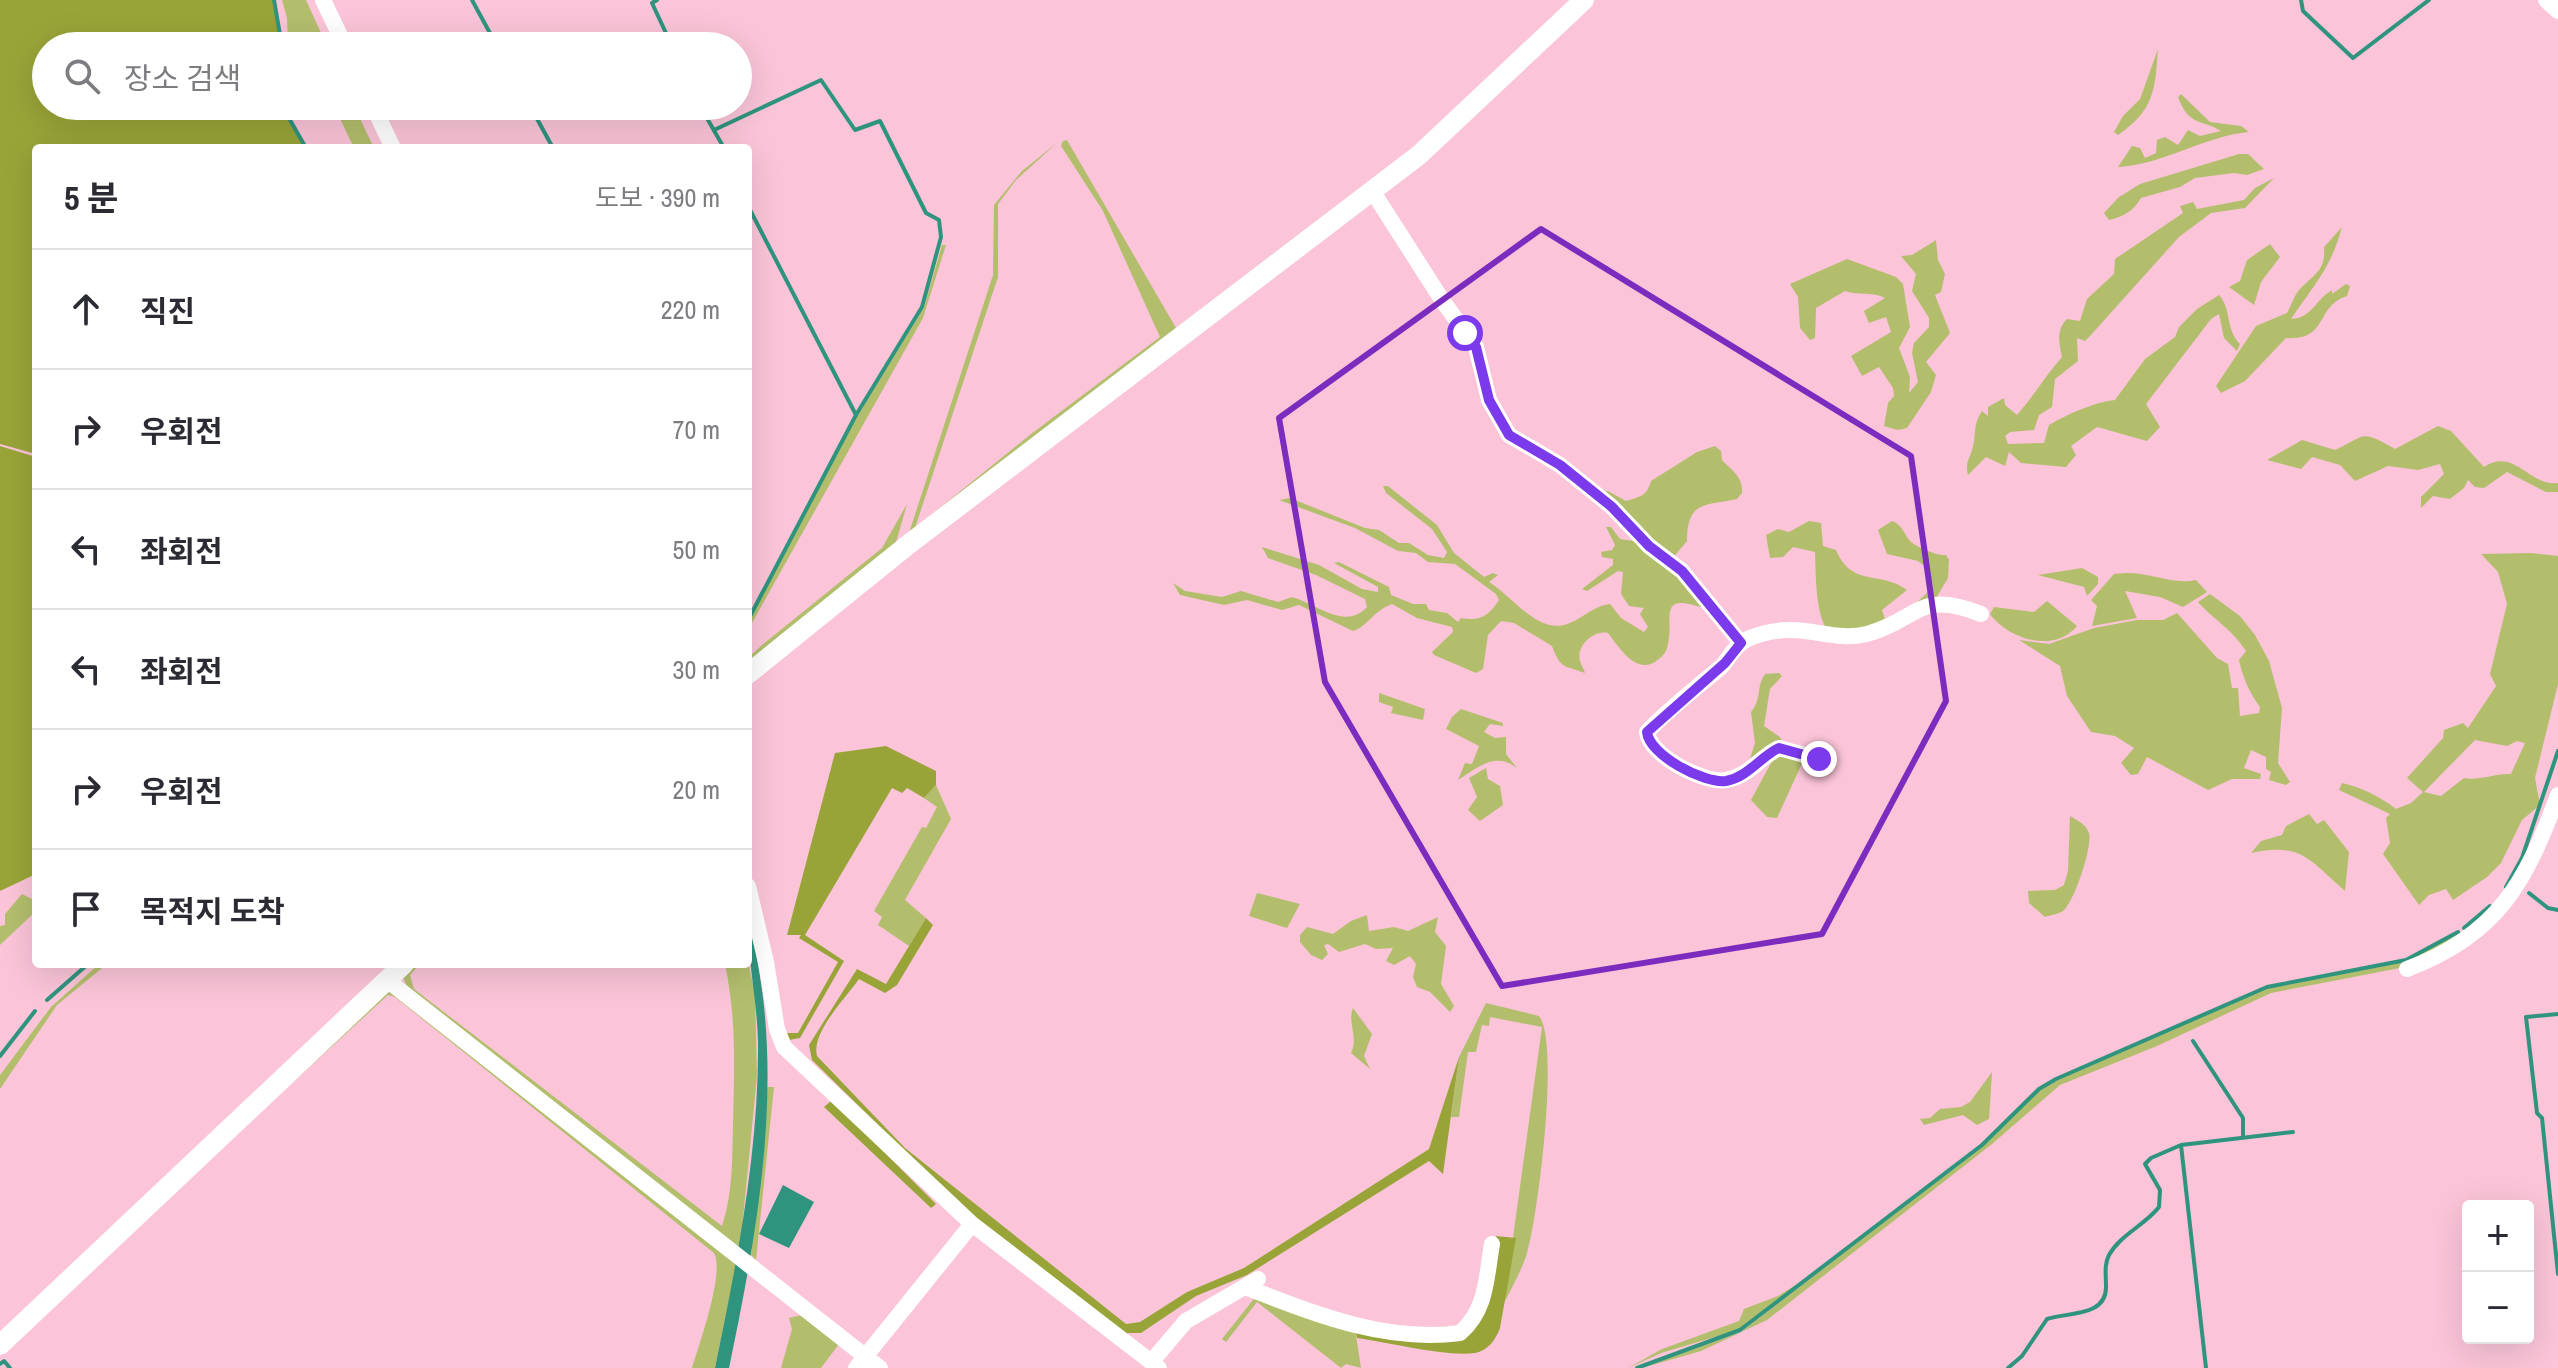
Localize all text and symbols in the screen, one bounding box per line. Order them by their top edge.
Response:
search box [32,32,752,120]
icon: search [60,54,104,98]
text: 장소 검색 [124,58,241,98]
text: 5 분 [64,175,119,221]
text: 도보 · 390 m [595,180,720,215]
icon: ahead [64,287,108,331]
text: 직진 [140,291,195,331]
text: 220 m [661,292,720,327]
route start [1447,315,1483,351]
icon: right [64,407,108,451]
text: 우회전 [140,411,223,451]
text: 70 m [673,412,720,447]
icon: left [64,527,108,571]
text: 좌회전 [140,531,223,571]
text: 50 m [673,532,720,567]
icon: left [64,647,108,691]
text: 좌회전 [140,651,223,691]
text: 30 m [673,652,720,687]
route end [1801,741,1837,777]
icon: right [64,767,108,811]
text: 우회전 [140,771,223,811]
text: 20 m [673,772,720,807]
icon: arrive [64,887,108,931]
text: 목적지 도착 [140,891,285,931]
map controls [2462,1200,2534,1344]
button: + [2462,1200,2534,1272]
button: − [2462,1272,2534,1344]

